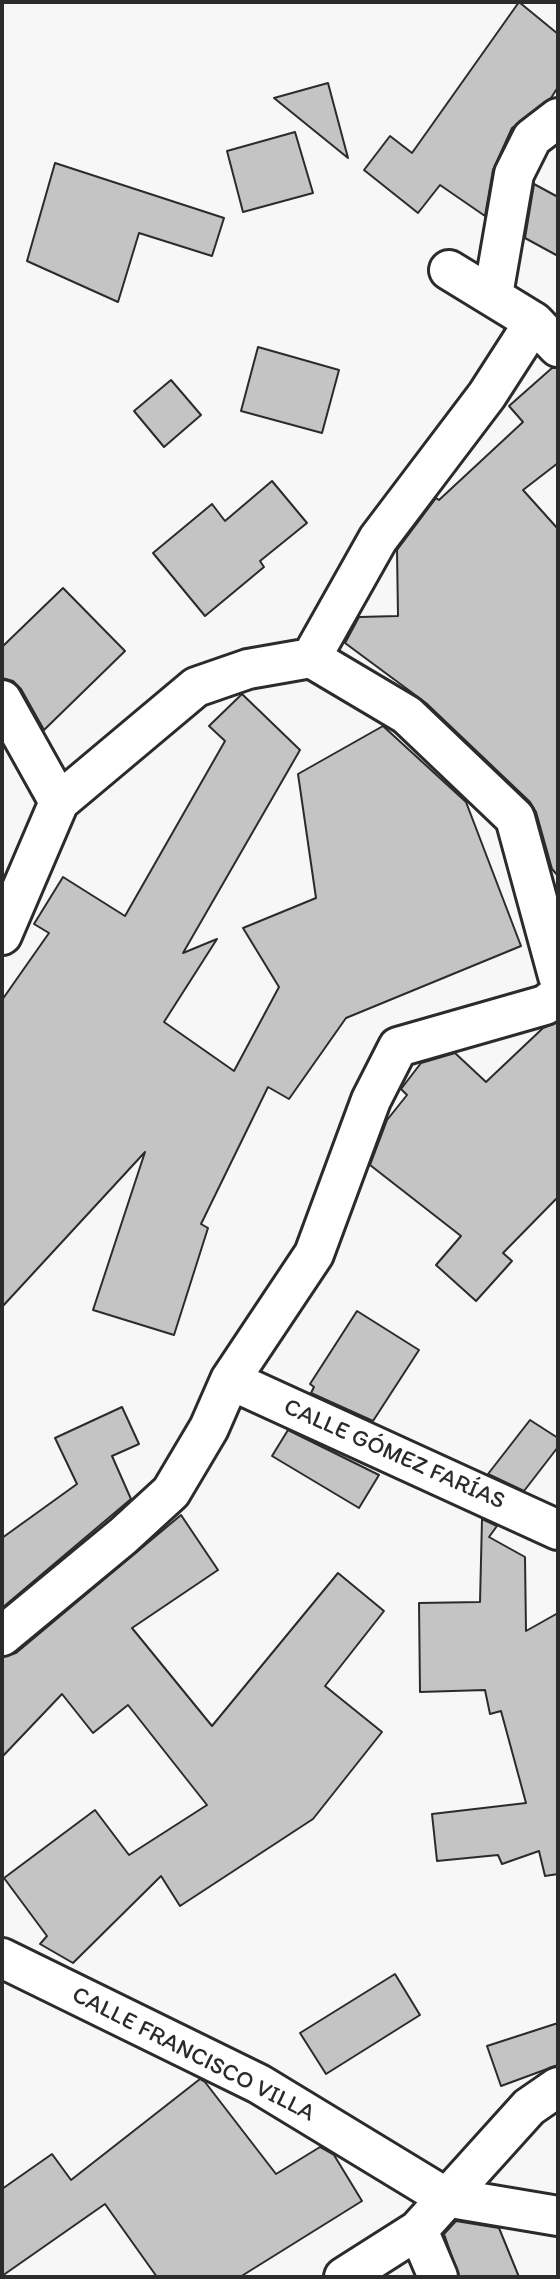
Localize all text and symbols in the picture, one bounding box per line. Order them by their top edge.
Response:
street label: CALLE GÓMEZ FARÍAS [279,1393,509,1517]
street label: CALLE FRANCISCO VILLA [67,1981,319,2129]

